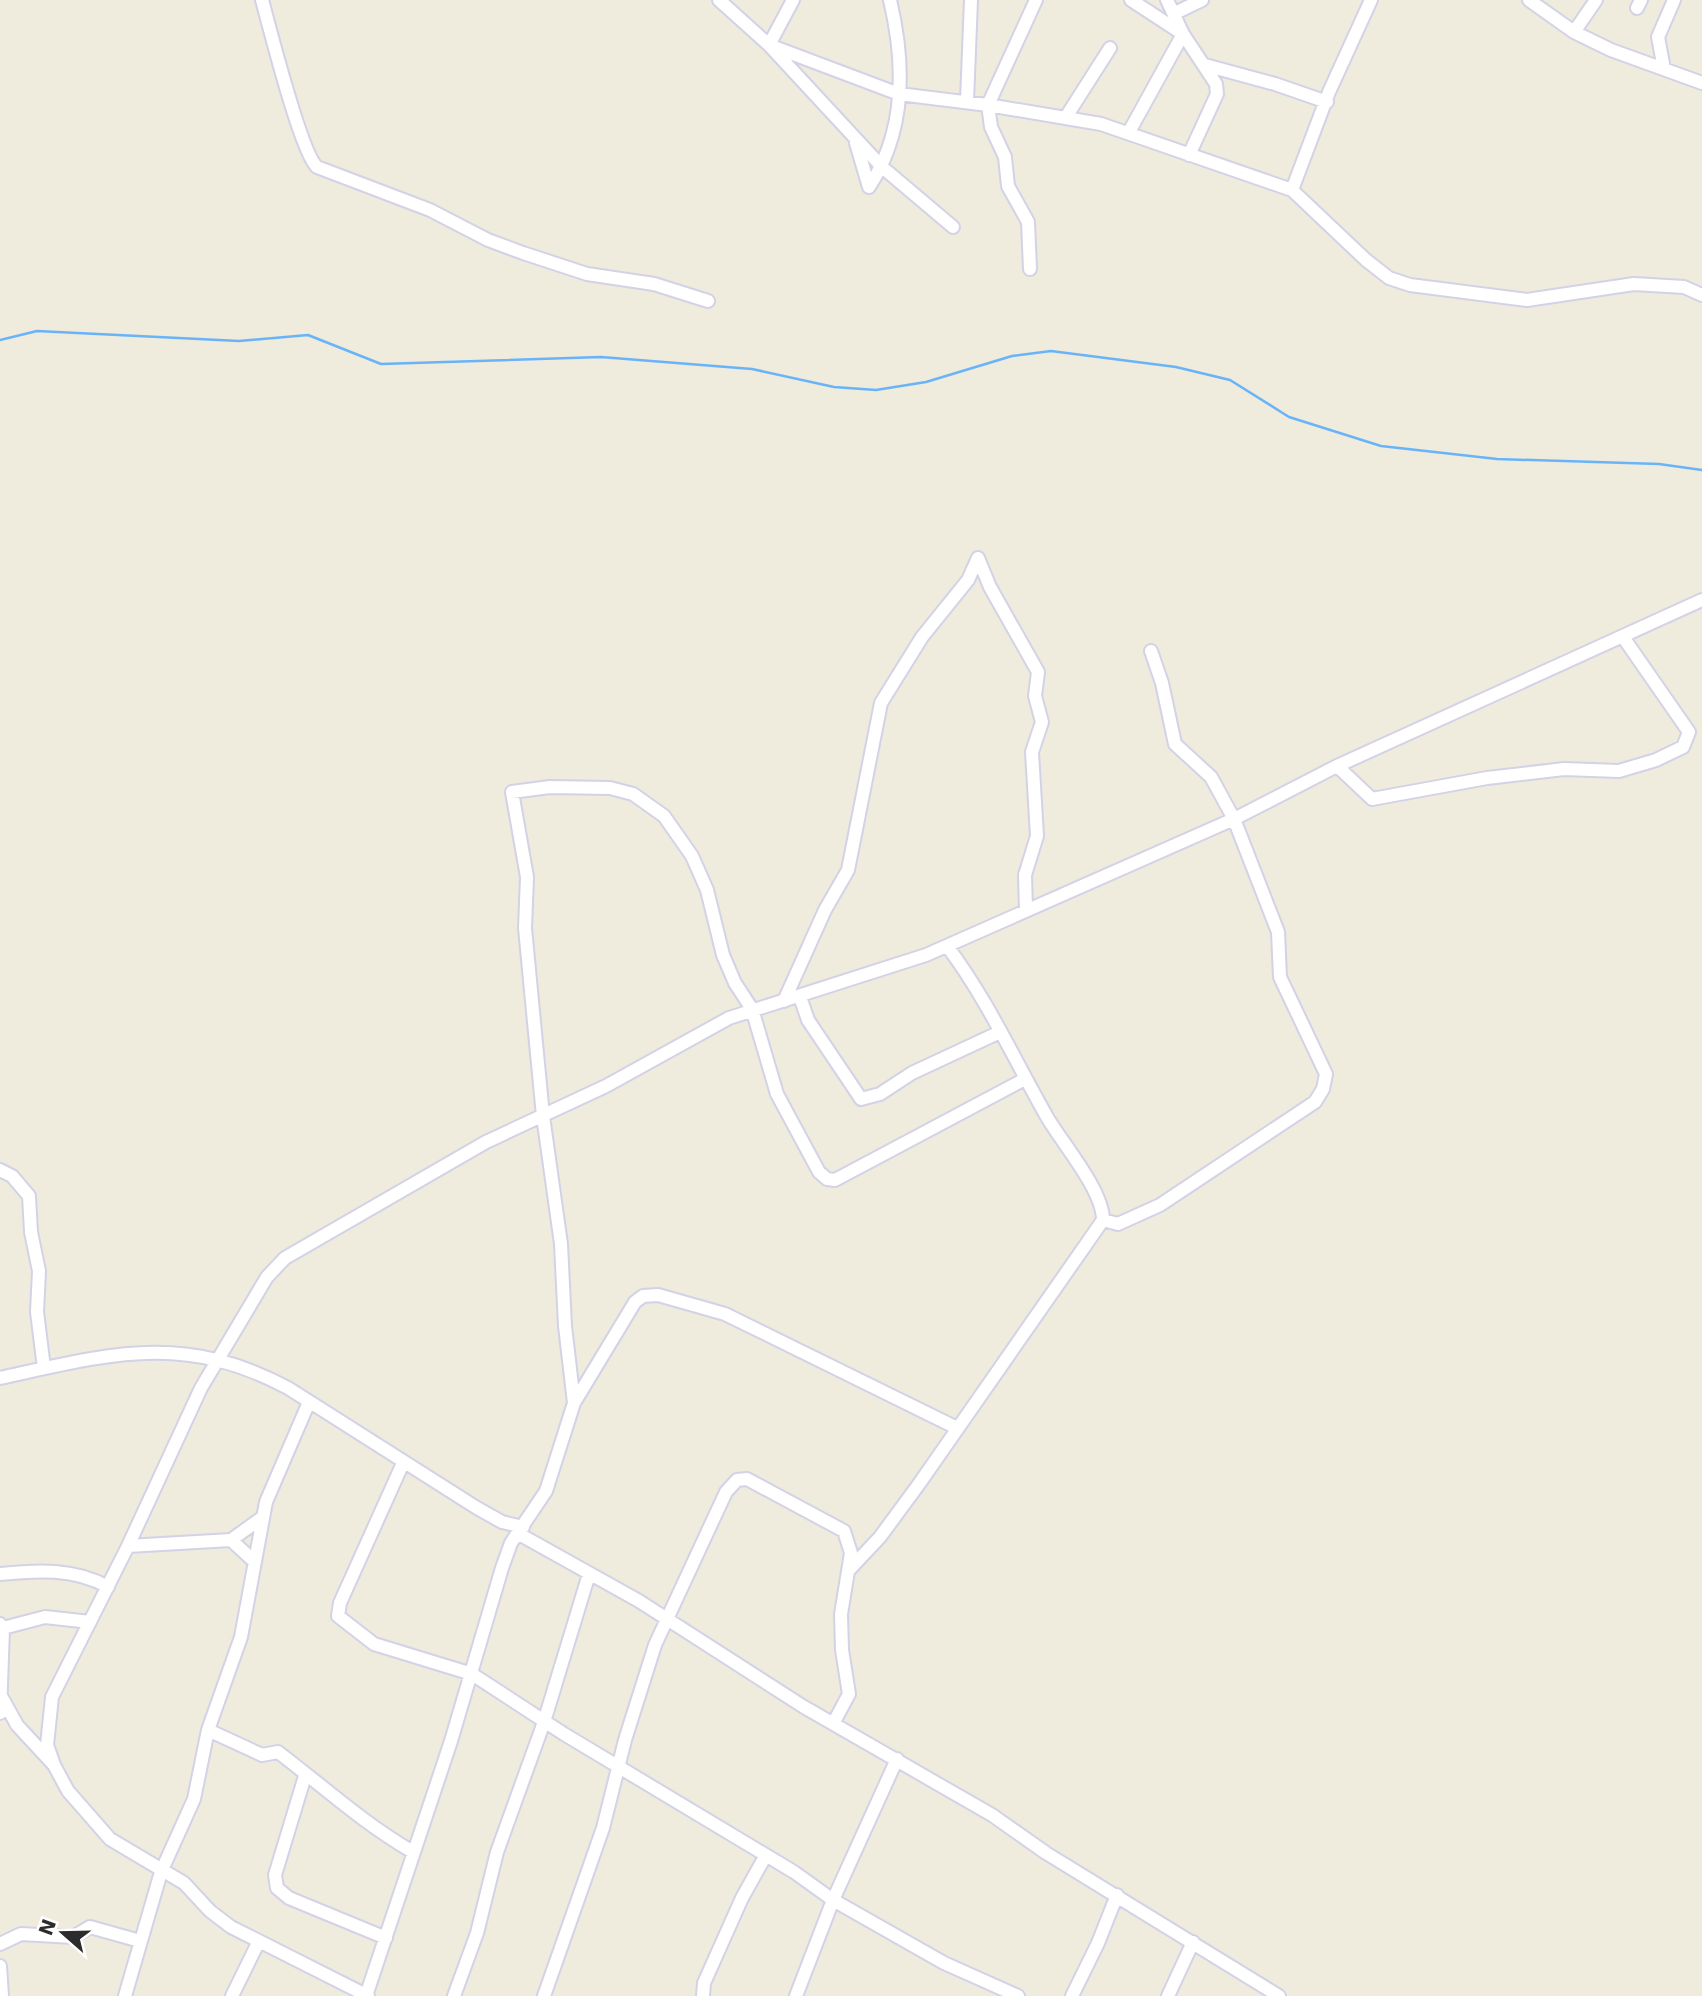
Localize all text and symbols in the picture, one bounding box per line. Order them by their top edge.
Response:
north arrow [28,1898,98,1968]
text: N [34,1916,60,1938]

